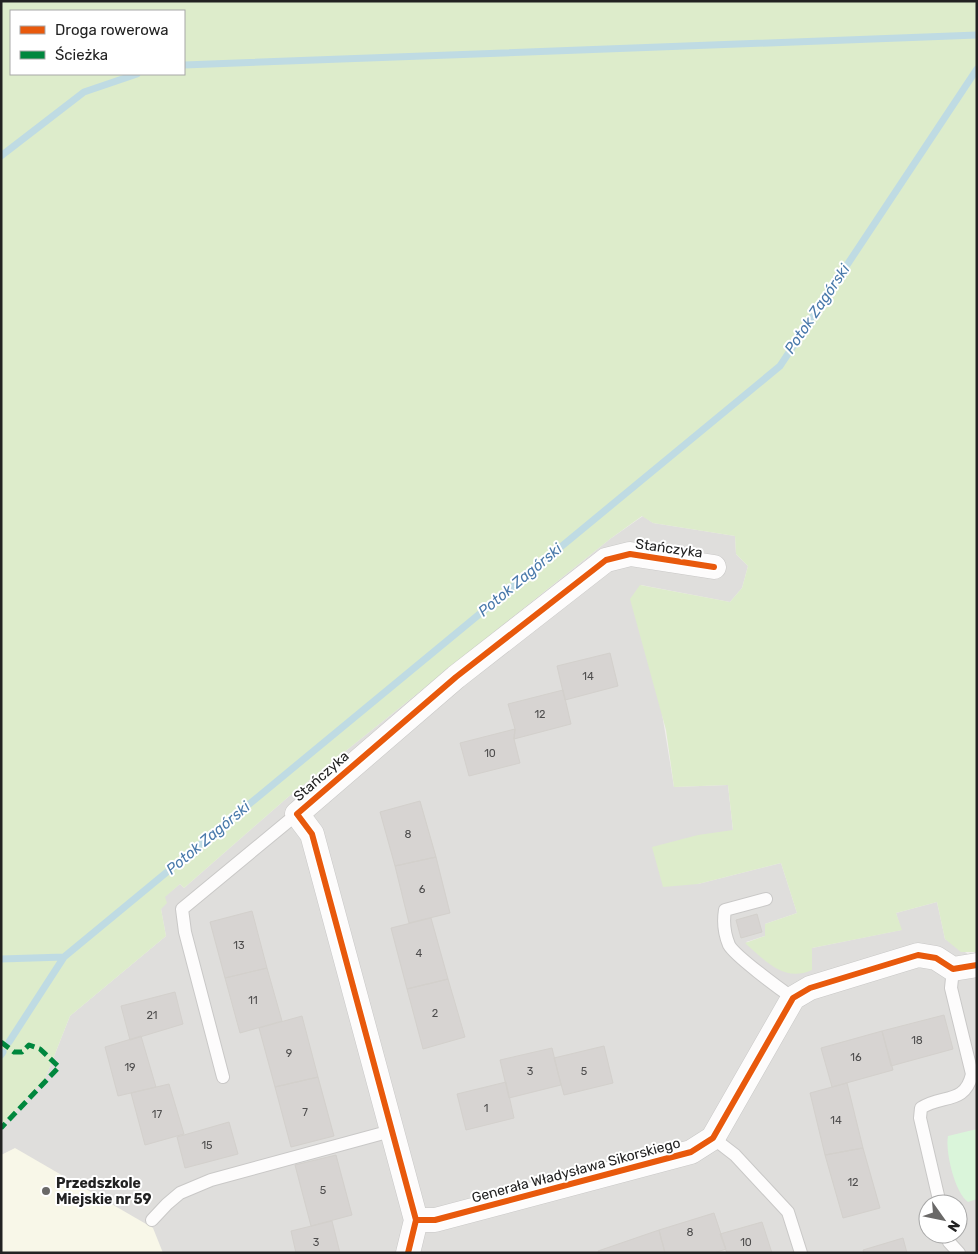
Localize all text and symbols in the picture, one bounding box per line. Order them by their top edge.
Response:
legend [10,10,185,75]
text: Droga rowerowa [55,21,169,39]
text: Ścieżka [55,46,108,64]
water label: Potok Zagórski [781,261,854,357]
street label: Stańczyka [634,535,704,562]
water label: Potok Zagórski [474,540,566,620]
house number: 14 [582,670,594,683]
house number: 12 [534,708,546,721]
house number: 10 [484,747,496,760]
street label: Stańczyka [290,748,352,805]
water label: Potok Zagórski [162,798,254,878]
house number: 8 [405,828,412,841]
house number: 6 [419,883,426,896]
house number: 13 [233,939,245,952]
house number: 4 [416,947,423,960]
house number: 11 [248,994,258,1007]
house number: 2 [432,1007,438,1020]
house number: 21 [146,1009,158,1022]
house number: 18 [911,1034,923,1047]
house number: 9 [286,1047,292,1060]
house number: 16 [850,1051,862,1064]
house number: 19 [124,1061,136,1074]
house number: 3 [527,1065,534,1078]
house number: 5 [581,1065,588,1078]
house number: 1 [484,1102,488,1115]
house number: 7 [302,1106,308,1119]
house number: 17 [152,1108,163,1121]
house number: 14 [830,1114,842,1127]
street label: Generała Władysława Sikorskiego [470,1134,682,1207]
house number: 15 [201,1139,213,1152]
place label: Przedszkole Miejskie nr 59 [56,1175,151,1208]
house number: 12 [847,1176,859,1189]
house number: 5 [320,1184,327,1197]
marker: Przedszkole Miejskie nr 59 [40,1185,52,1197]
north arrow [918,1194,968,1244]
text: N [944,1217,963,1235]
house number: 8 [687,1226,694,1239]
house number: 3 [313,1236,320,1249]
house number: 10 [740,1236,752,1249]

